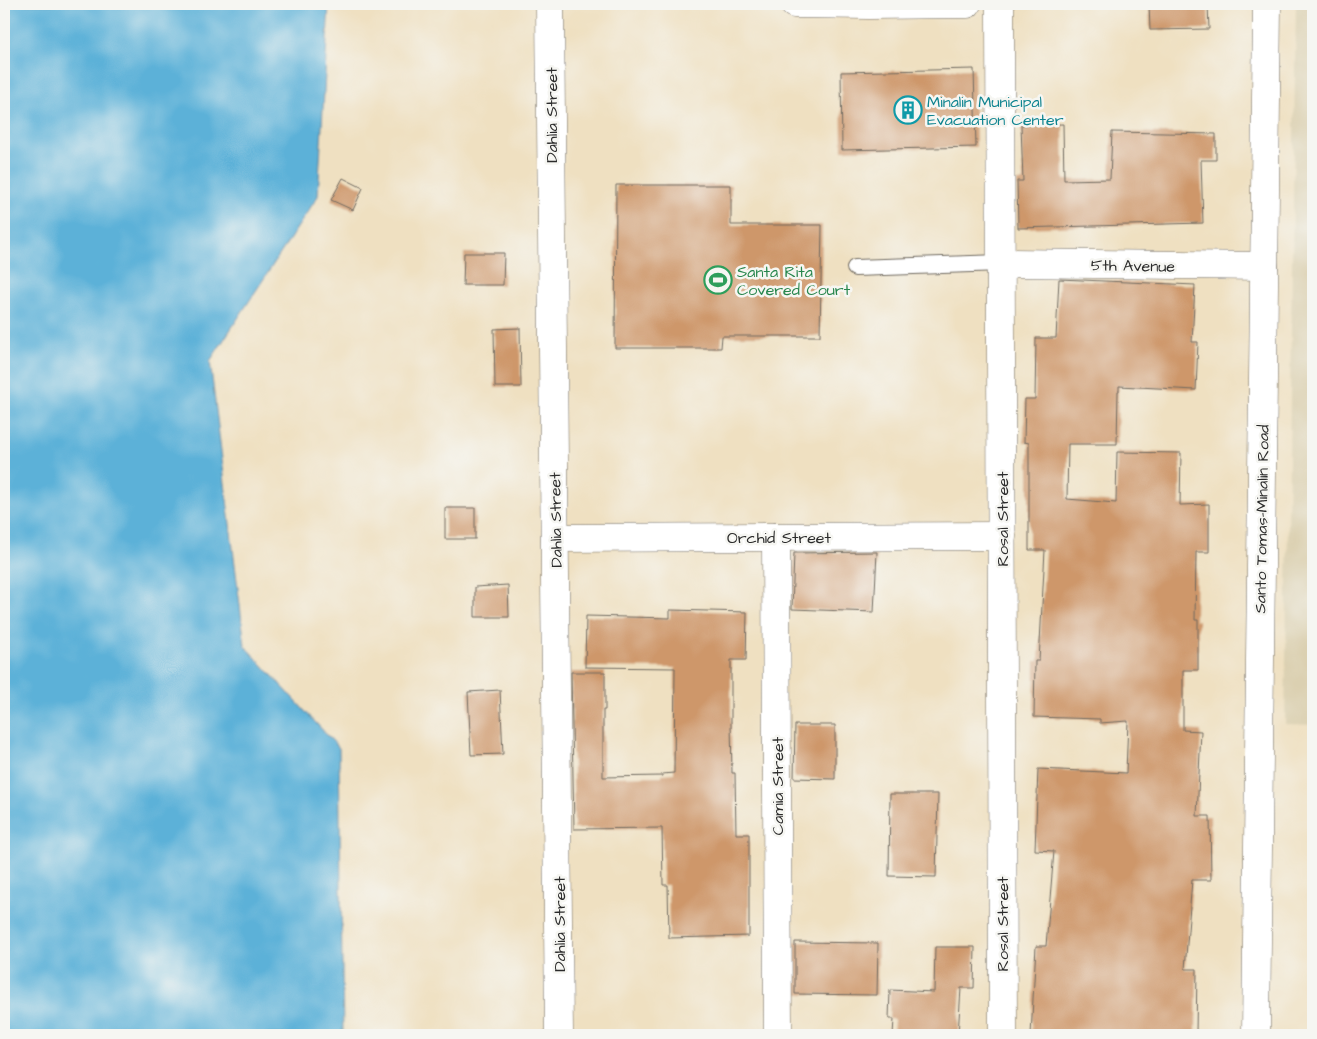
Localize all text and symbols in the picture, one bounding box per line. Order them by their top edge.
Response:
street label: Dahlia Street [541,67,563,163]
place label: Minalin Municipal Evacuation Center [927,91,1064,131]
building icon: Minalin Municipal Evacuation Center [893,95,923,125]
street label: 5th Avenue [1091,254,1176,278]
place label: Santa Rita Covered Court [737,261,851,301]
sports icon: Santa Rita Covered Court [703,265,733,295]
street label: Santo Tomas-Minalin Road [1249,424,1275,614]
street label: Rosal Street [992,471,1014,566]
street label: Dahlia Street [544,472,568,568]
street label: Orchid Street [727,527,832,549]
street label: Camia Street [767,736,789,835]
street label: Dahlia Street [549,876,571,972]
street label: Rosal Street [992,876,1014,971]

